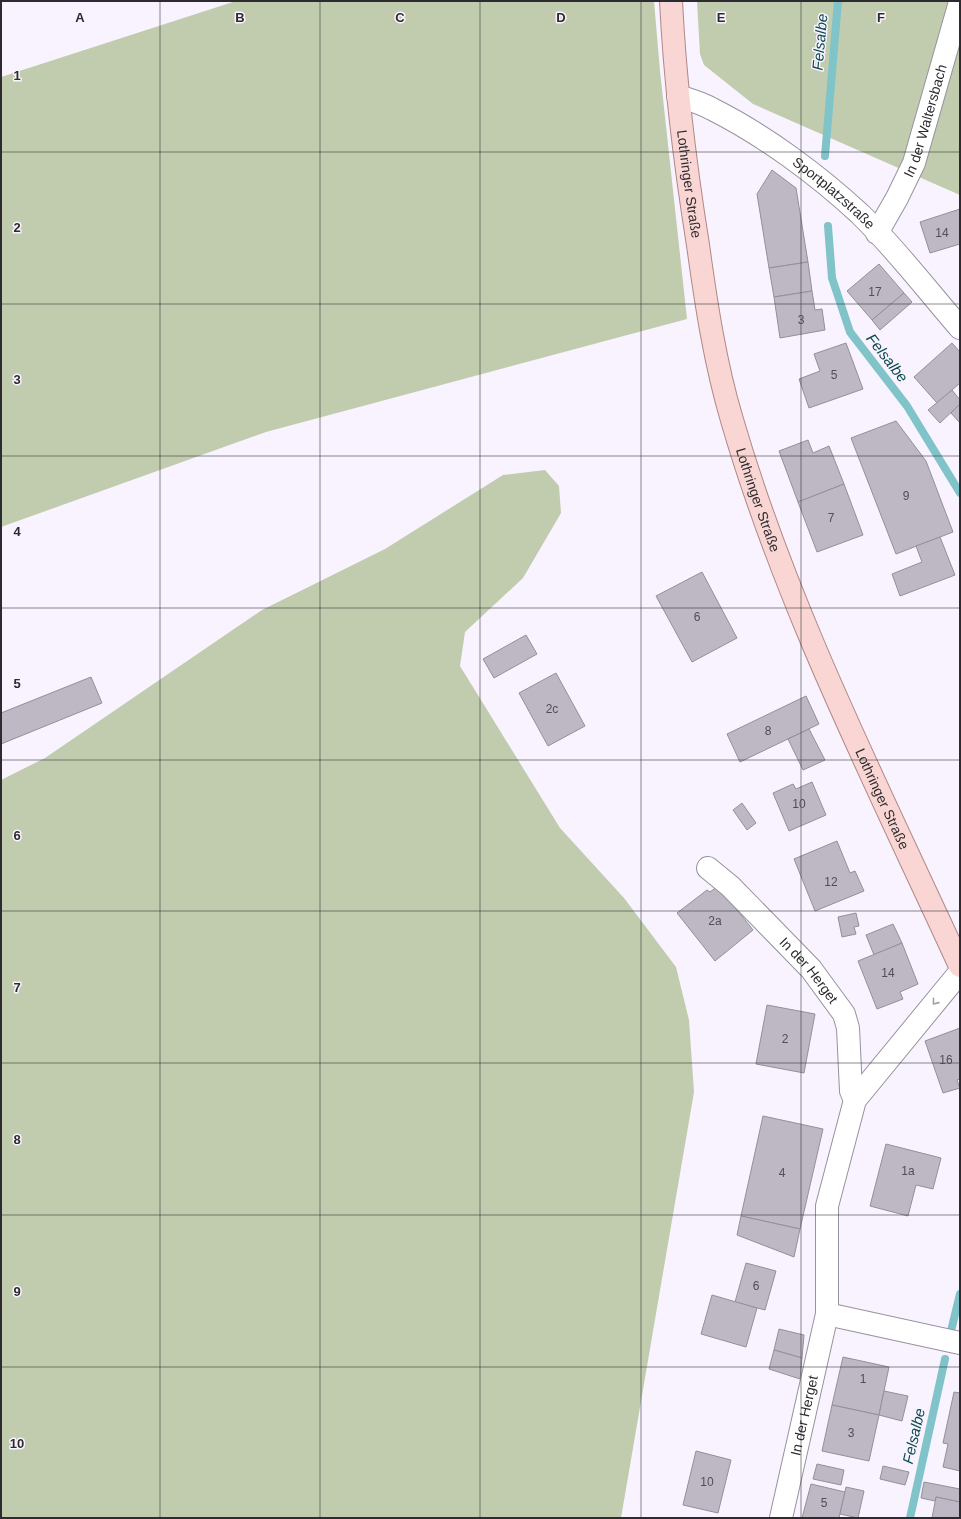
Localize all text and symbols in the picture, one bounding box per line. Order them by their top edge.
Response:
text: A [75,10,85,25]
text: B [235,10,245,25]
text: C [395,10,405,25]
text: D [556,10,566,25]
text: E [717,10,726,25]
text: F [877,10,885,25]
water label: Felsalbe [809,13,830,71]
street label: In der Waltersbach [900,62,950,180]
text: 1 [13,68,21,83]
street label: Lothringer Straße [674,129,705,239]
street label: Sportplatzstraße [790,154,878,232]
text: 2 [13,220,21,235]
house number: 14 [935,226,949,240]
house number: 17 [868,285,882,299]
house number: 3 [798,313,805,327]
water label: Felsalbe [863,330,912,385]
house number: 5 [831,368,838,382]
text: 3 [13,372,21,387]
street label: Lothringer Straße [733,446,784,554]
house number: 9 [903,489,910,503]
house number: 7 [828,511,835,525]
text: 4 [13,524,21,539]
house number: 6 [694,610,701,624]
text: 5 [13,676,21,691]
house number: 2c [546,702,558,716]
house number: 8 [765,724,772,738]
street label: Lothringer Straße [852,746,913,852]
house number: 10 [792,797,806,811]
text: 6 [13,828,21,843]
house number: 12 [824,875,838,889]
house number: 2a [708,914,722,928]
street label: In der Herget [776,934,841,1006]
house number: 14 [881,966,895,980]
text: 7 [13,980,21,995]
one-way arrow [933,998,940,1005]
house number: 2 [782,1032,789,1046]
house number: 16 [939,1053,953,1067]
text: 8 [13,1132,21,1147]
house number: 1a [901,1164,915,1178]
house number: 4 [779,1166,786,1180]
house number: 6 [753,1279,760,1293]
text: 9 [13,1284,21,1299]
house number: 1 [860,1372,867,1386]
street label: In der Herget [787,1374,821,1457]
water label: Felsalbe [899,1406,928,1465]
house number: 3 [848,1426,855,1440]
text: 10 [10,1436,24,1451]
house number: 10 [700,1475,714,1489]
house number: 5 [821,1496,828,1510]

